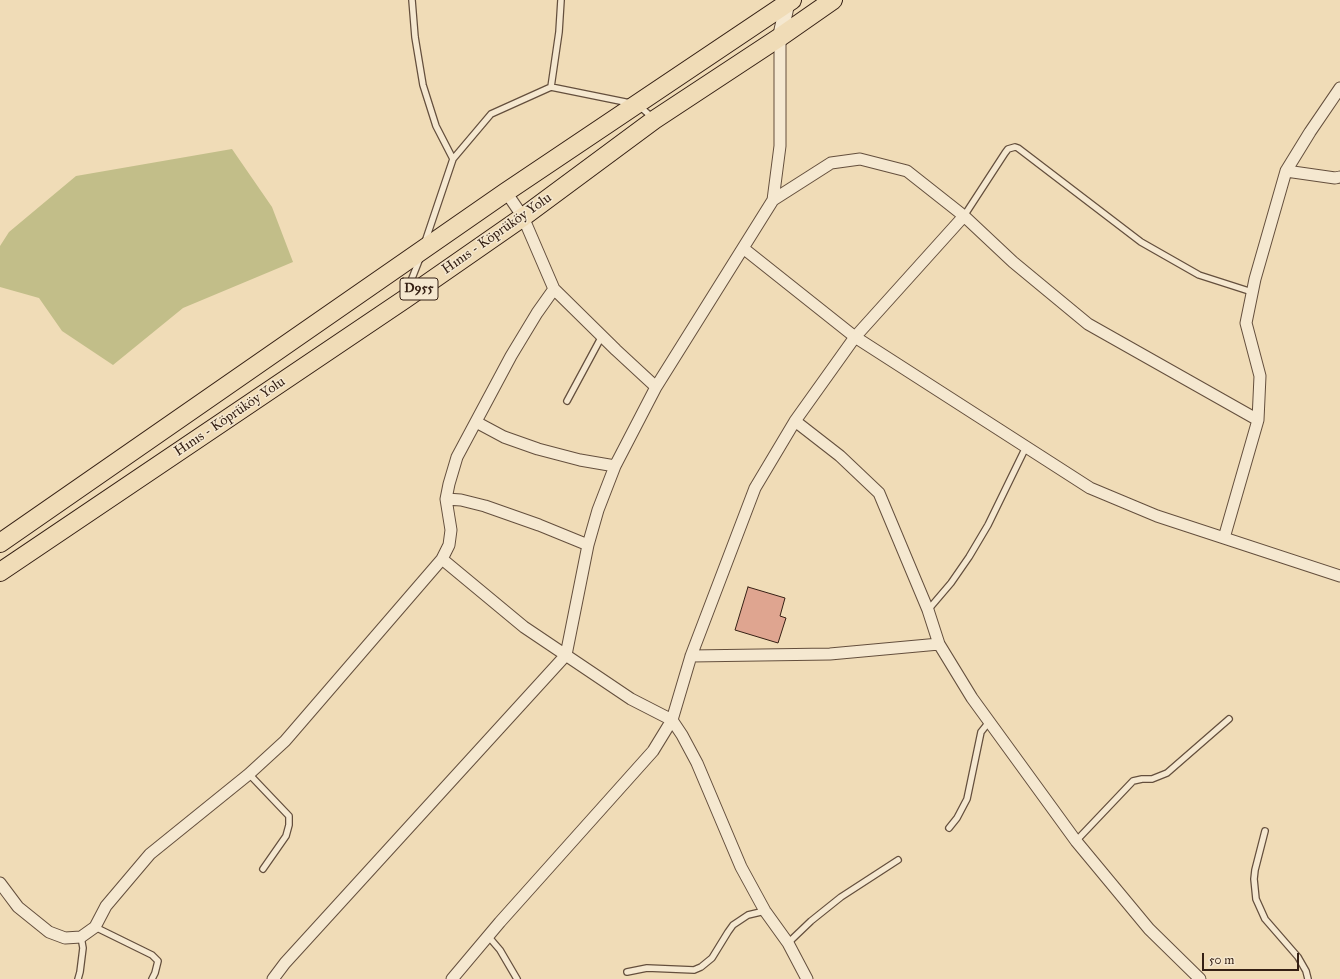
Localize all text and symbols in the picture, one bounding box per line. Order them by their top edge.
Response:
street label: Hınıs - Köprüköy Yolu [439,190,555,278]
road number: D955 [400,278,438,300]
street label: Hınıs - Köprüköy Yolu [171,374,289,460]
scale bar [1204,945,1301,971]
text: 50 m [1209,953,1234,967]

